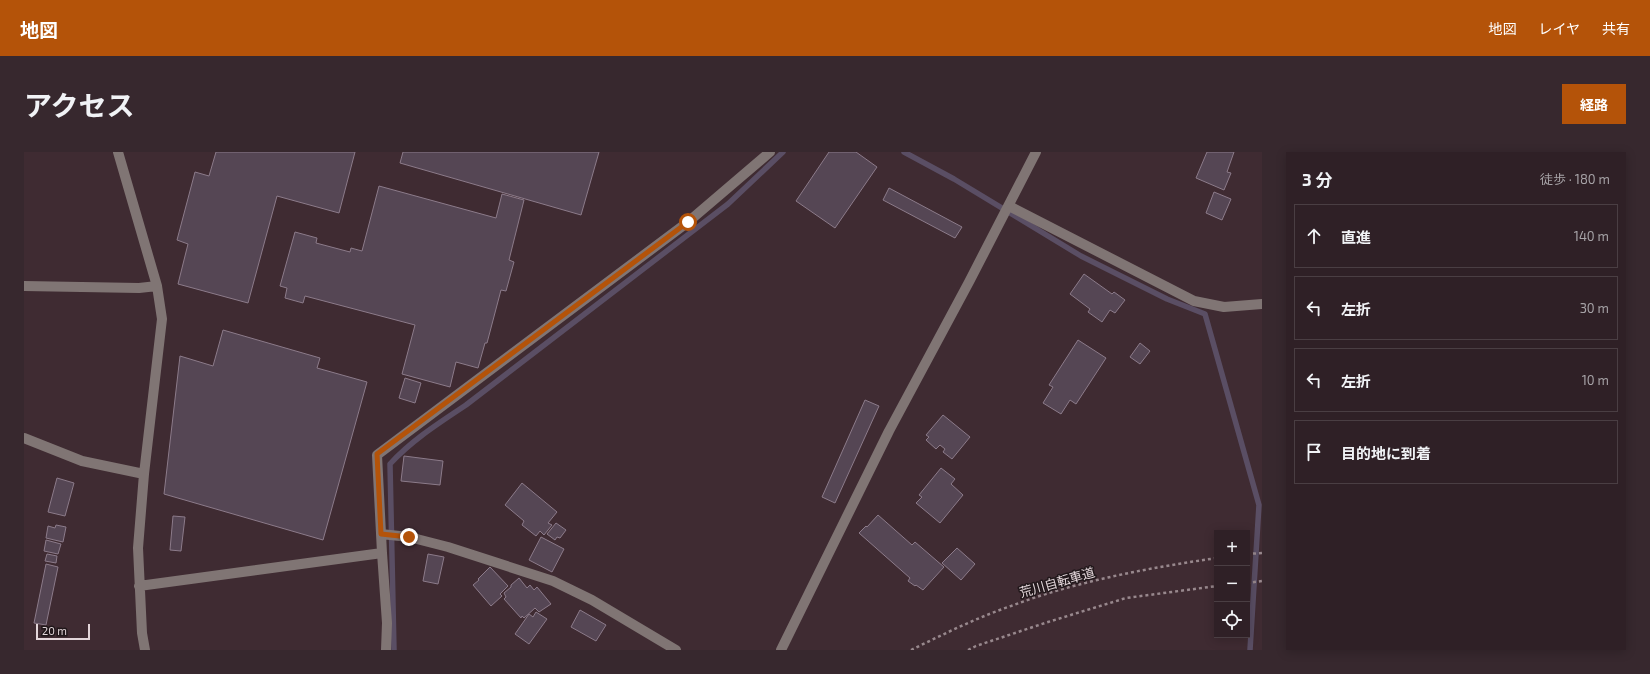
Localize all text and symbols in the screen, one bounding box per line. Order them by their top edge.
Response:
text: 地図 [20,18,58,41]
text: 地図 [1488,20,1516,37]
text: レイヤ [1538,20,1580,37]
text: 共有 [1602,20,1630,37]
button: 経路 [1562,84,1626,124]
text: アクセス [24,88,135,122]
text: 3 分 [1302,169,1332,189]
text: 徒歩 · 180 m [1540,171,1610,187]
route start [679,213,697,231]
icon: ahead [1303,225,1325,247]
text: 直進 [1341,228,1371,246]
text: 140 m [1574,228,1609,244]
icon: left [1303,297,1325,319]
text: 左折 [1341,300,1371,318]
text: 30 m [1580,300,1609,316]
icon: left [1303,369,1325,391]
text: 左折 [1341,372,1371,390]
text: 10 m [1582,372,1609,388]
icon: arrive [1303,441,1325,463]
text: 目的地に到着 [1341,444,1431,462]
route end [400,528,418,546]
map controls [1214,530,1250,638]
button: + [1214,530,1250,566]
street label: 荒川自転車道 [1017,564,1097,600]
button: − [1214,566,1250,602]
button: locate [1214,602,1250,638]
scale bar [36,622,90,641]
text: 20 m [42,624,67,637]

